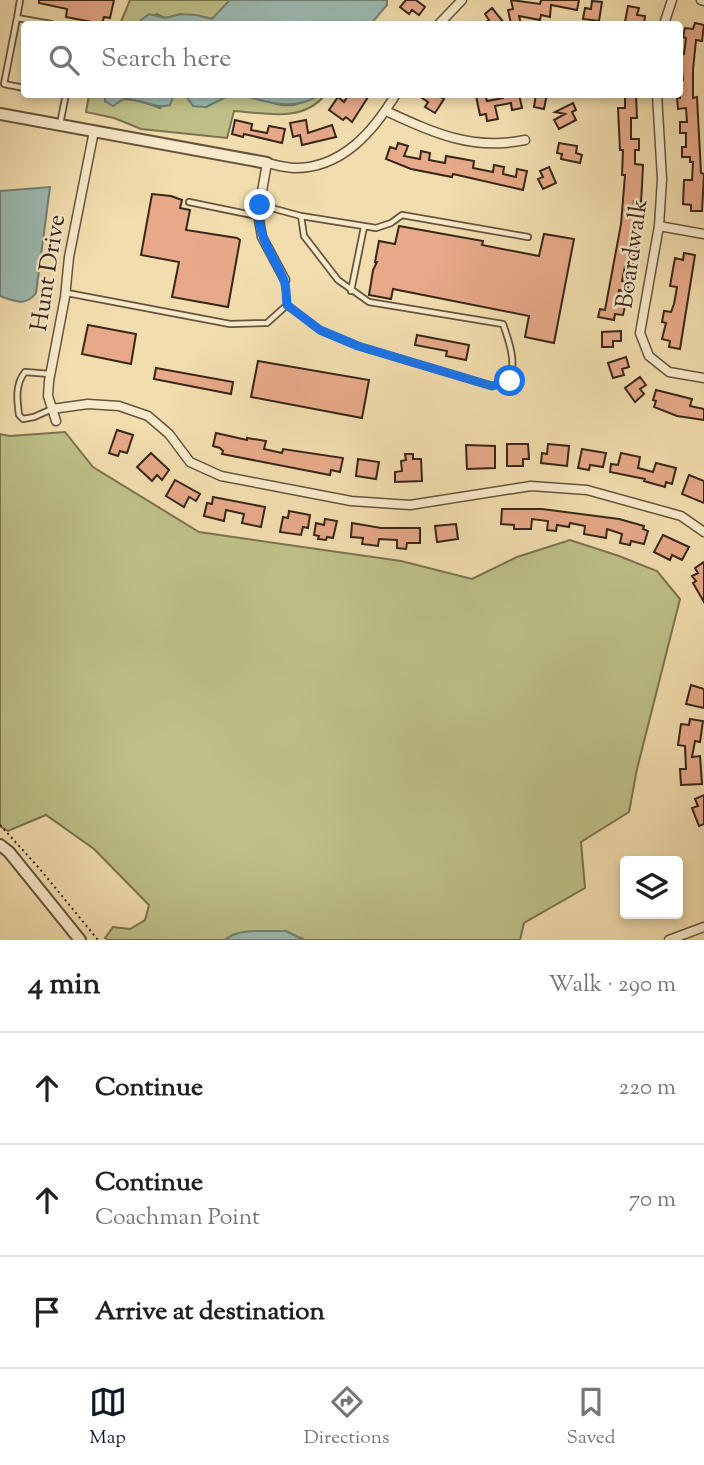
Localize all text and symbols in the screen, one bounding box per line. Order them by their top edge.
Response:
search box [21,21,683,98]
icon: search [45,41,83,79]
text: Search here [101,41,231,78]
route end [244,189,275,220]
street label: Boardwalk [608,197,658,311]
street label: Hunt Drive [23,212,75,334]
route start [494,365,525,396]
map controls [620,856,683,919]
button: layers [620,856,683,919]
text: 4 min [28,964,101,1007]
text: Walk · 290 m [548,969,676,1002]
icon: ahead [28,1069,66,1107]
text: Continue [95,1070,203,1107]
text: 220 m [618,1072,676,1105]
text: Continue [95,1165,203,1202]
icon: ahead [28,1181,66,1219]
text: 70 m [629,1184,676,1217]
text: Coachman Point [95,1202,260,1235]
icon: arrive [28,1293,66,1331]
text: Arrive at destination [95,1294,325,1331]
tab: Map [89,1383,127,1452]
tab: Directions [304,1383,389,1452]
tab: Saved [567,1383,615,1452]

